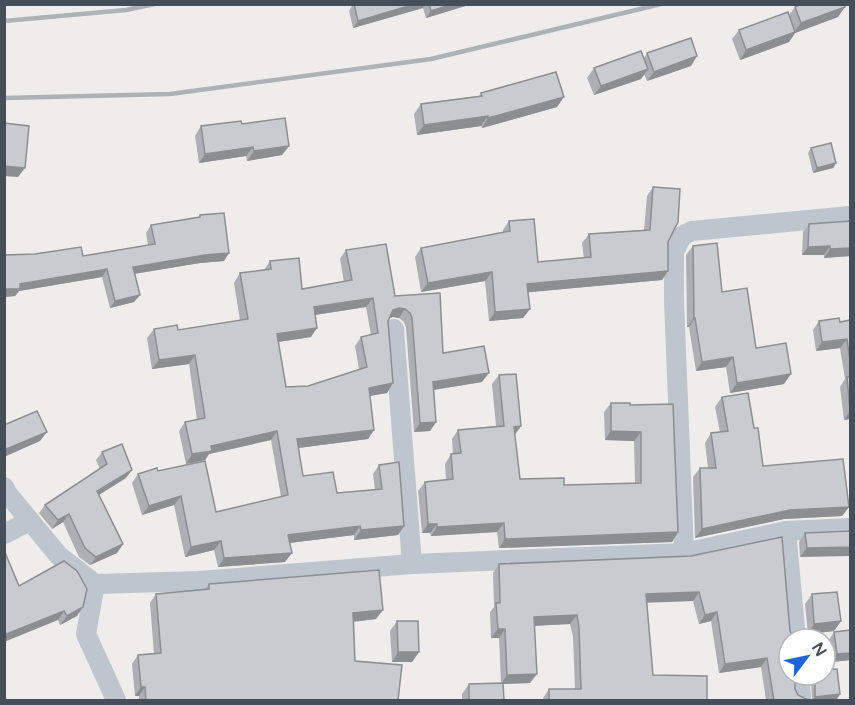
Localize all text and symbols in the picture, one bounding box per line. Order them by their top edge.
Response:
north arrow [777,627,837,687]
text: N [807,639,831,660]

